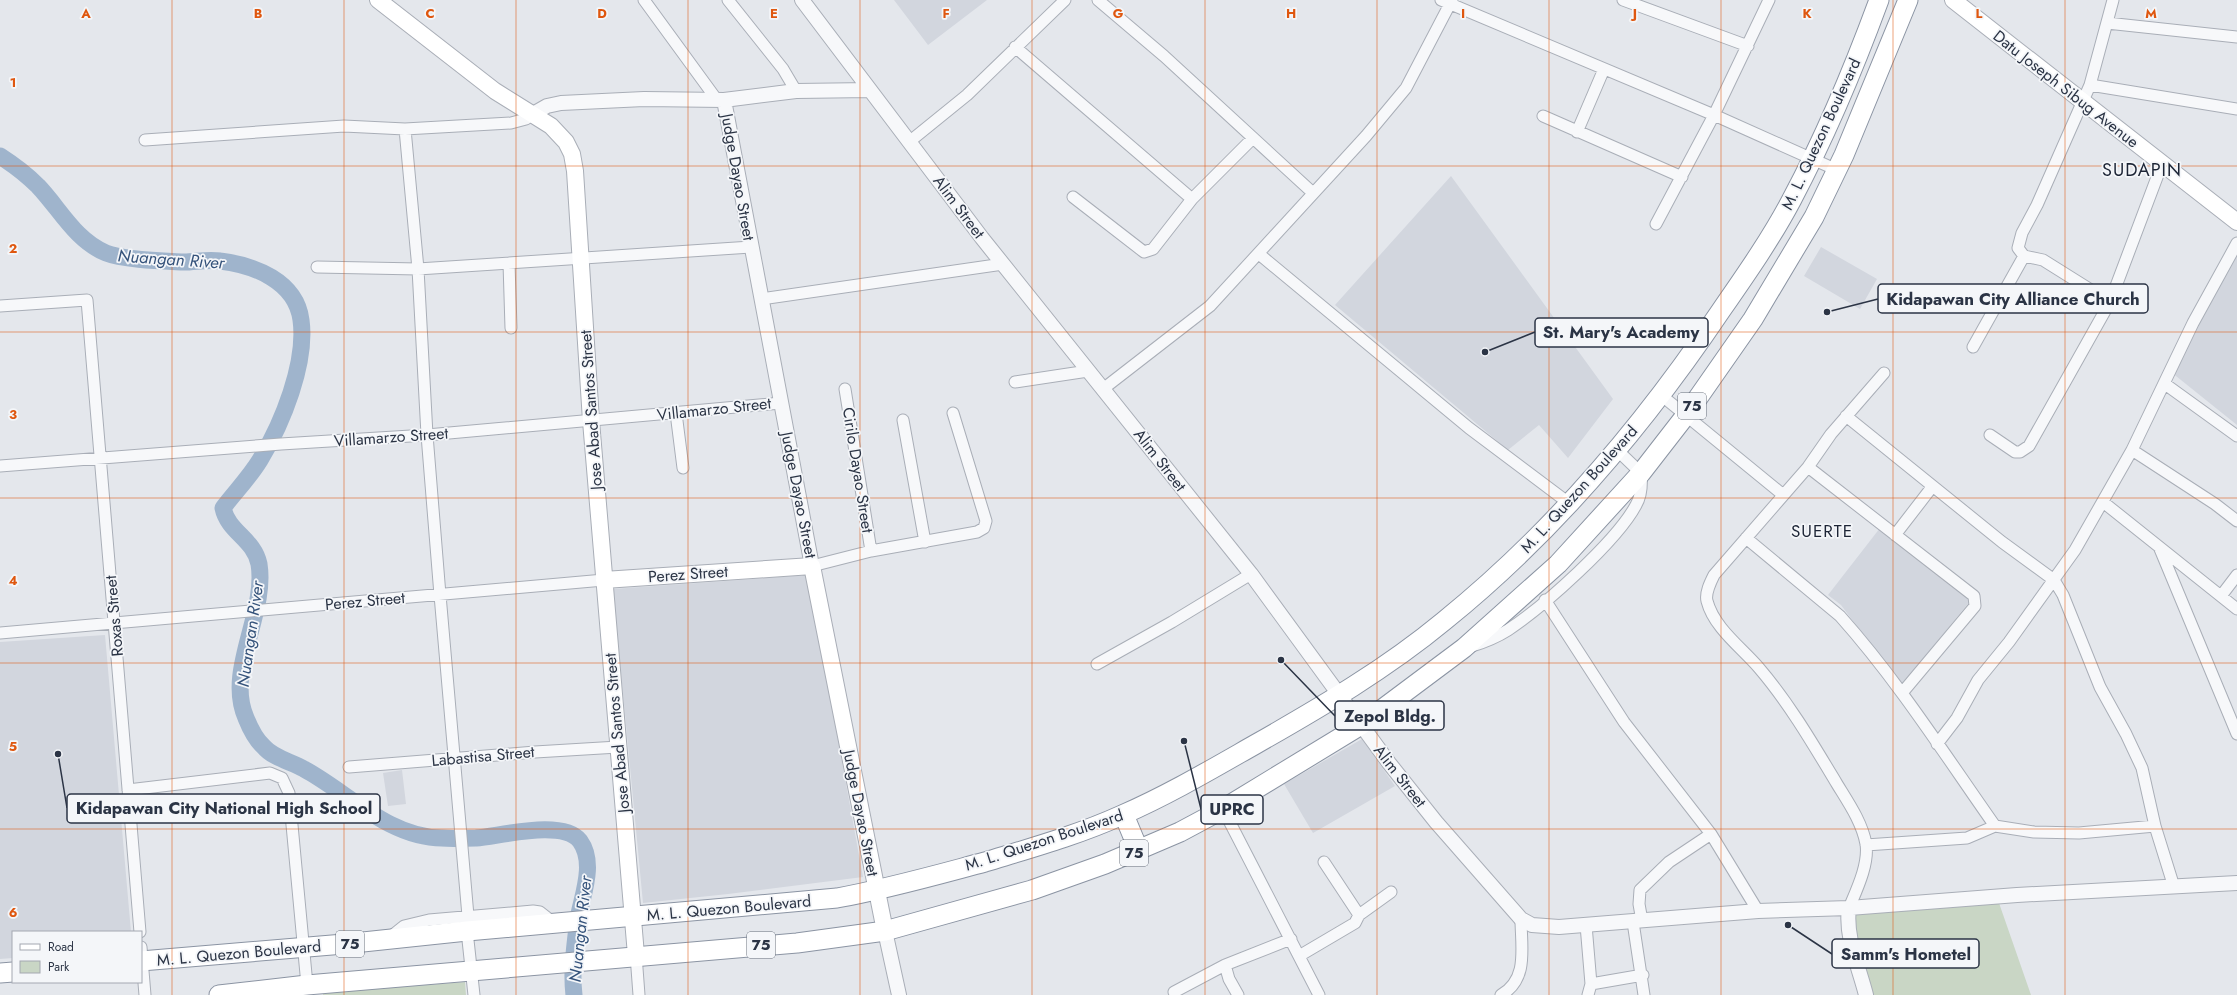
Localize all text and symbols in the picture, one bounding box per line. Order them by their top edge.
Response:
text: A [80,4,91,23]
text: B [254,4,263,23]
text: C [425,4,435,23]
text: D [597,4,607,23]
text: E [770,4,778,23]
text: F [942,4,950,23]
text: G [1113,4,1124,23]
text: H [1286,4,1296,23]
text: I [1461,4,1465,23]
text: J [1630,4,1637,23]
text: K [1802,4,1812,23]
text: L [1976,4,1983,23]
text: M [2145,4,2157,23]
street label: Datu Joseph Sibug Avenue [1988,25,2144,153]
street label: M. L. Quezon Boulevard [1776,54,1866,214]
text: 1 [10,73,16,92]
street label: Judge Dayao Street [715,110,761,242]
district label: SUDAPIN [2102,157,2182,183]
street label: Alim Street [928,171,991,244]
text: 2 [9,239,17,258]
water label: Nuangan River [117,243,226,275]
callout: Kidapawan City Alliance Church [1878,284,2148,313]
text: Kidapawan City Alliance Church [1886,287,2140,311]
callout: St. Mary's Academy [1535,318,1708,347]
text: St. Mary's Academy [1543,320,1700,344]
street label: Jose Abad Santos Street [574,329,608,493]
street label: Villamarzo Street [656,392,772,426]
road number: 75 [1678,393,1706,419]
text: 3 [9,405,17,424]
street label: Cirilo Dayao Street [837,406,879,535]
street label: M. L. Quezon Boulevard [1515,420,1643,558]
street label: Villamarzo Street [333,422,449,452]
street label: Alim Street [1128,424,1192,496]
street label: Judge Dayao Street [775,428,823,560]
district label: SUERTE [1791,519,1853,543]
street label: Perez Street [647,560,729,588]
text: 4 [8,571,18,590]
street label: Roxas Street [99,574,129,657]
water label: Nuangan River [231,578,269,689]
street label: Perez Street [324,586,406,616]
street label: Jose Abad Santos Street [599,652,636,816]
callout: Zepol Bldg. [1335,701,1444,730]
text: Zepol Bldg. [1344,704,1436,728]
text: 5 [9,737,17,756]
street label: Labastisa Street [431,740,536,772]
street label: Alim Street [1368,740,1432,812]
street label: Judge Dayao Street [837,746,885,878]
callout: Kidapawan City National High School [67,794,380,823]
callout: UPRC [1201,795,1263,824]
text: Kidapawan City National High School [76,796,372,820]
text: UPRC [1209,797,1255,821]
street label: M. L. Quezon Boulevard [962,804,1126,876]
road number: 75 [1120,840,1148,866]
water label: Nuangan River [562,873,598,983]
street label: M. L. Quezon Boulevard [646,889,812,927]
text: 6 [9,903,18,922]
legend [12,931,142,983]
road number: 75 [336,931,364,957]
road number: 75 [747,932,775,958]
street label: M. L. Quezon Boulevard [156,934,322,972]
text: Road [48,938,74,956]
callout: Samm's Hometel [1832,939,1979,968]
text: Samm's Hometel [1841,942,1971,966]
text: Park [48,958,70,976]

